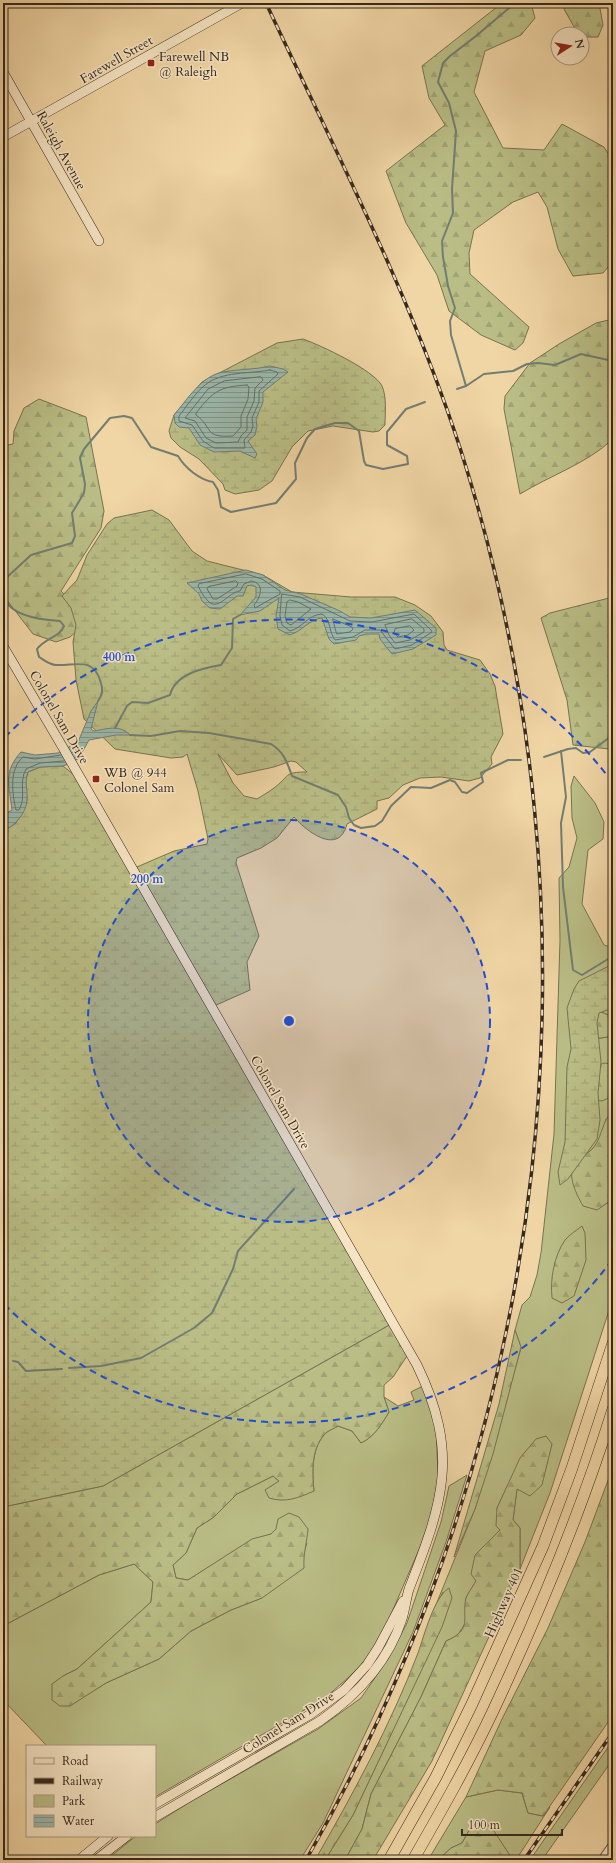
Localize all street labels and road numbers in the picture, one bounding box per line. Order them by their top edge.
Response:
street label: Farewell Street [77,32,156,88]
street label: Raleigh Avenue [32,108,90,193]
street label: Colonel Sam Drive [25,667,93,768]
street label: Colonel Sam Drive [246,1052,314,1153]
street label: Highway 401 [480,1564,527,1640]
street label: Colonel Sam Drive [239,1687,338,1758]

